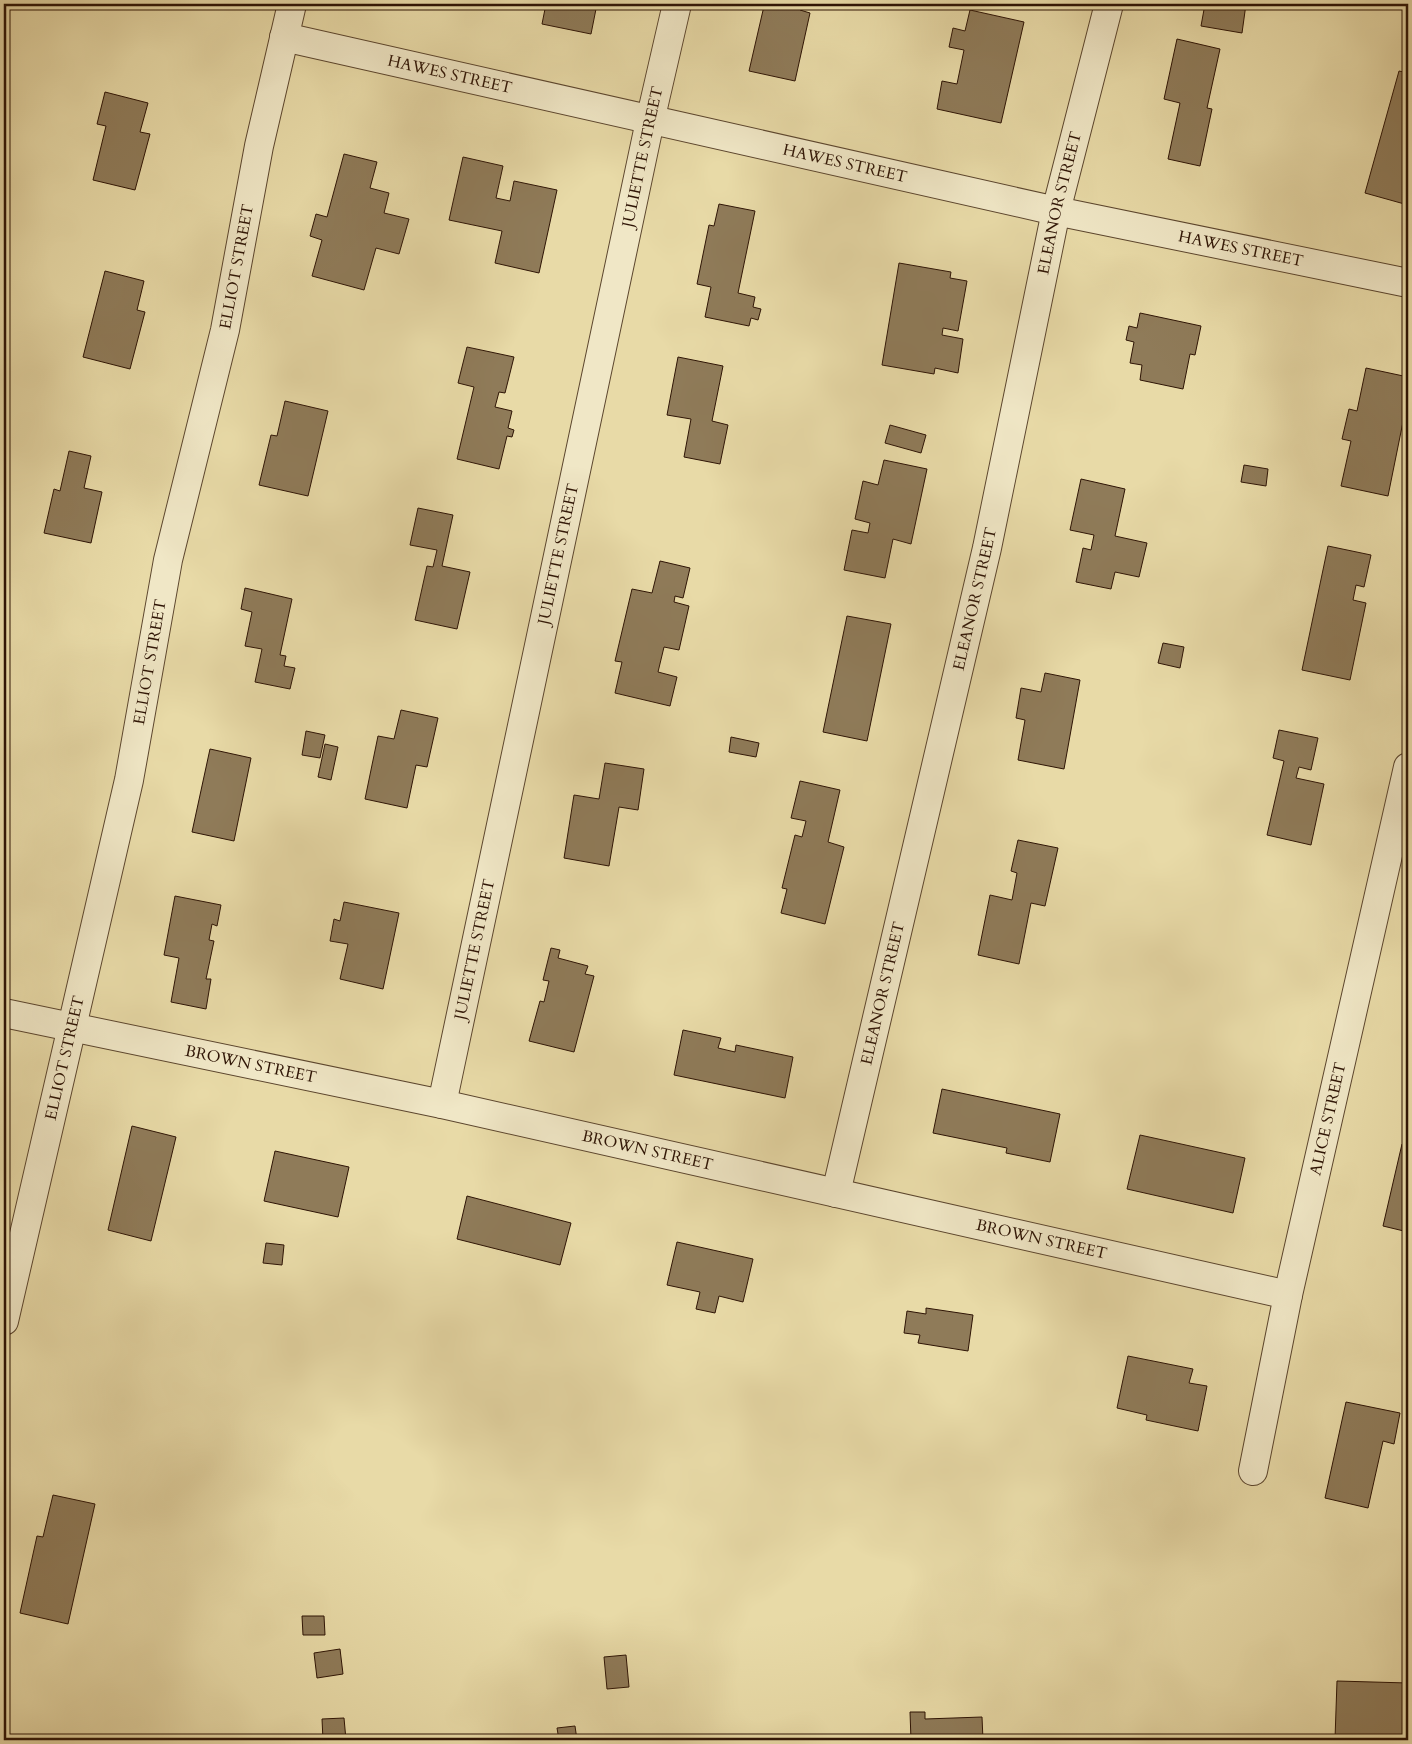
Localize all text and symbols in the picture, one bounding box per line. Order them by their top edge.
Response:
street label: HAWES STREET [385,50,514,99]
street label: JULIETTE STREET [616,84,669,231]
street label: ELEANOR STREET [1032,129,1087,276]
street label: HAWES STREET [781,139,910,188]
street label: ELLIOT STREET [214,202,259,331]
street label: HAWES STREET [1176,225,1305,272]
street label: JULIETTE STREET [532,481,584,629]
street label: ELEANOR STREET [948,525,1002,673]
street label: ELLIOT STREET [128,597,172,726]
street label: JULIETTE STREET [449,877,500,1024]
street label: ELEANOR STREET [855,920,910,1067]
street label: ELLIOT STREET [40,993,90,1122]
street label: BROWN STREET [183,1040,319,1089]
street label: ALICE STREET [1305,1060,1352,1178]
street label: BROWN STREET [580,1125,715,1176]
street label: BROWN STREET [974,1214,1109,1265]

